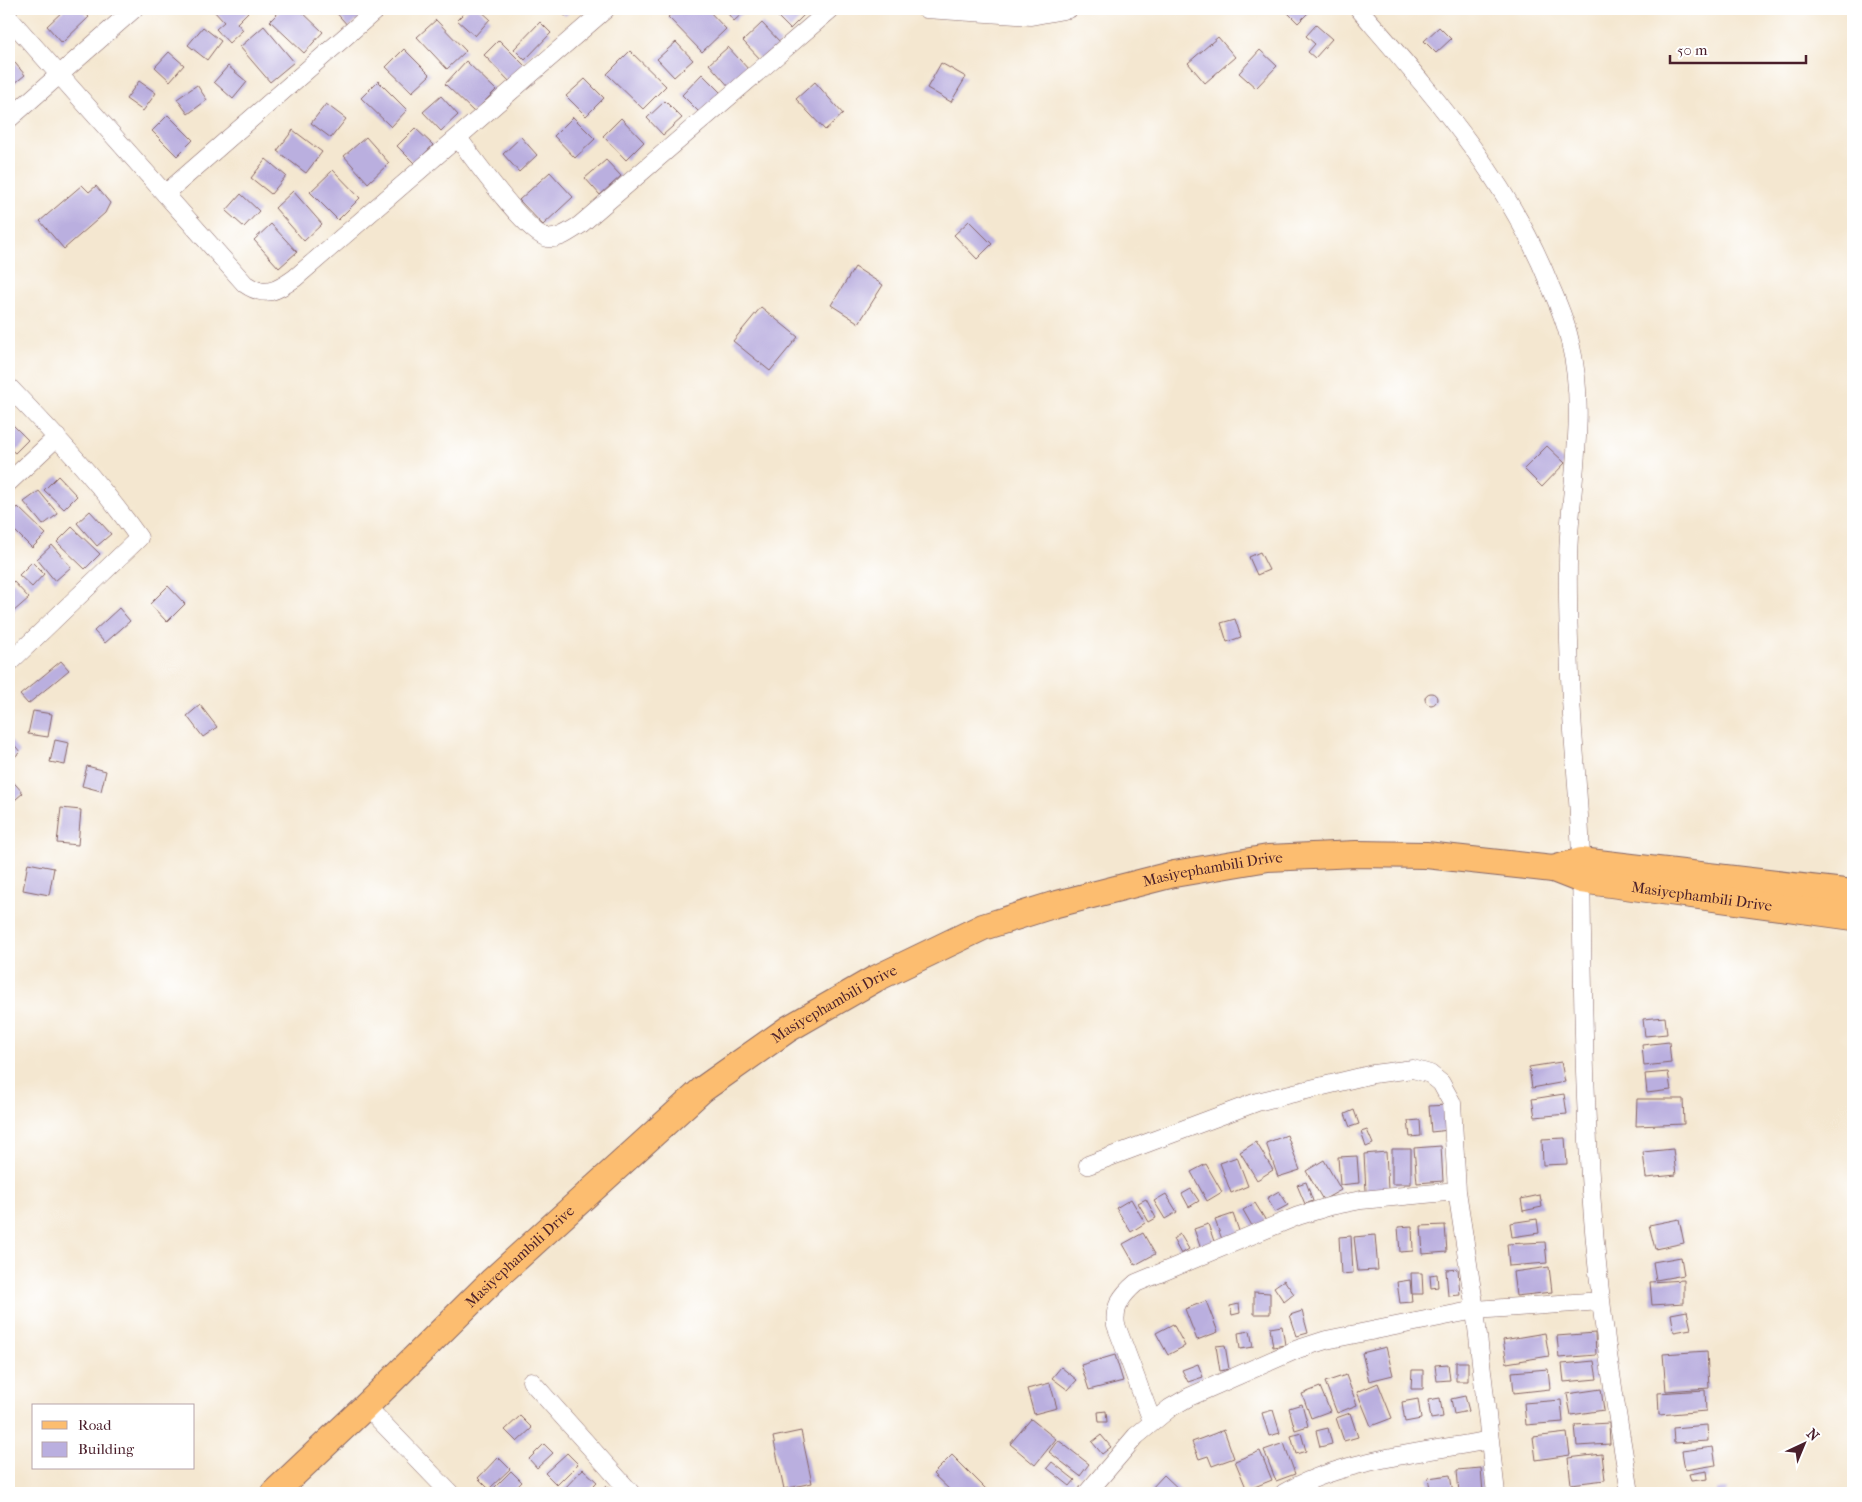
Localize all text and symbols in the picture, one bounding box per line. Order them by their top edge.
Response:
scale bar [1670,32,1806,64]
text: 50 m [1677,41,1708,59]
street label: Masiyephambili Drive [1141,848,1284,891]
street label: Masiyephambili Drive [1630,878,1774,915]
street label: Masiyephambili Drive [768,961,900,1047]
street label: Masiyephambili Drive [461,1201,578,1311]
legend [32,1404,195,1470]
text: Road [78,1416,112,1434]
north arrow [1780,1420,1830,1470]
text: N [1803,1425,1823,1445]
text: Building [78,1440,135,1458]

